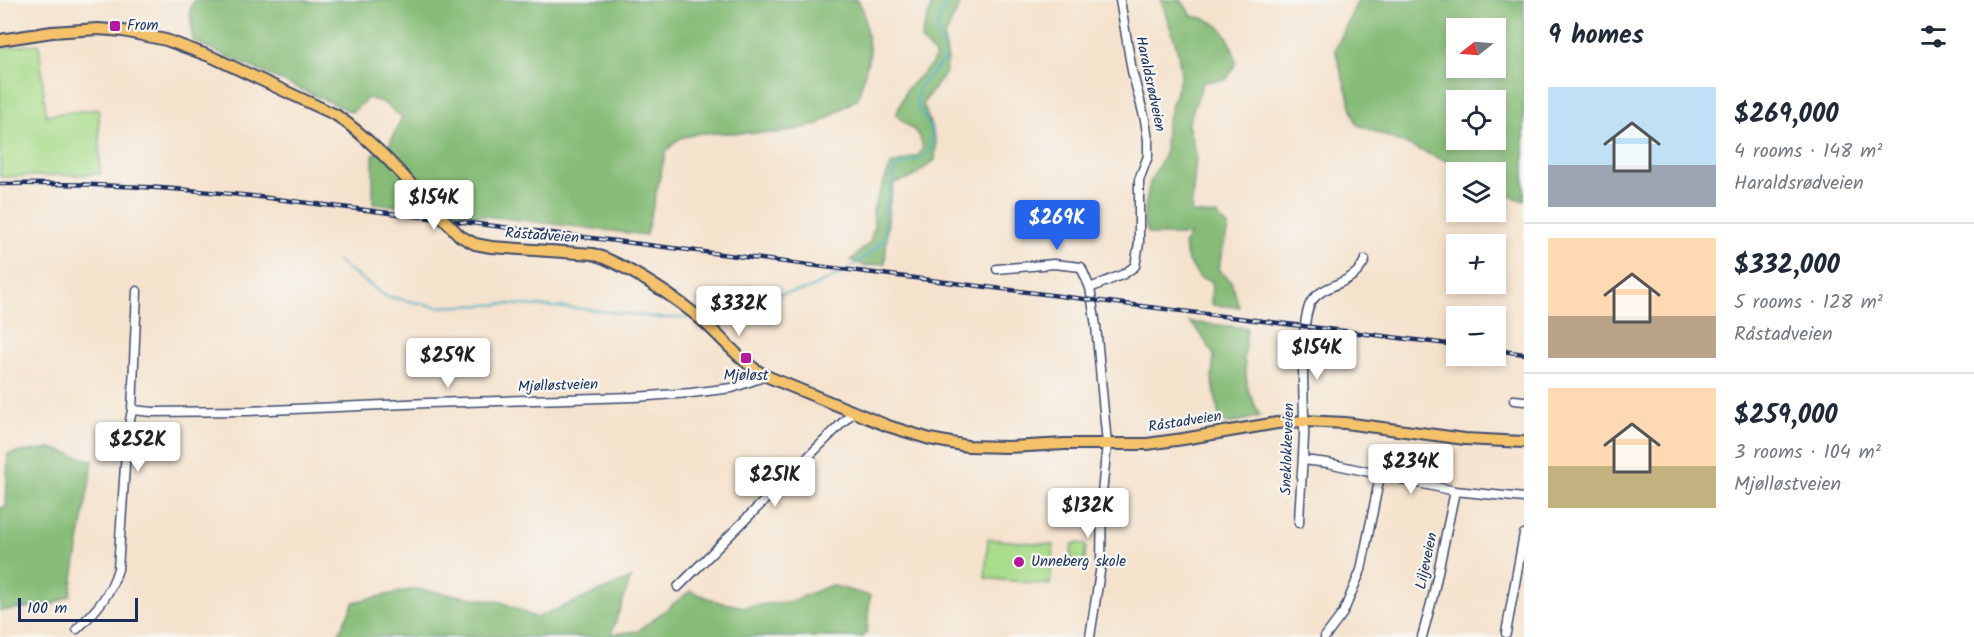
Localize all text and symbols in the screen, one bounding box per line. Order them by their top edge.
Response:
place label: From [127,14,159,38]
text: 9 homes [1548,15,1644,57]
north arrow [1446,18,1506,78]
map controls [1446,18,1506,366]
marker: From [108,19,122,33]
icon: filters [1917,20,1950,53]
street label: Haraldsrødveien [1128,34,1172,134]
button: locate [1446,90,1506,150]
text: $269,000 [1734,94,1839,136]
icon: home [1596,111,1668,183]
text: 4 rooms · 148 m² [1734,136,1882,168]
button: layers [1446,162,1506,222]
text: Haraldsrødveien [1734,168,1864,200]
pin: $154K [392,180,476,231]
text: $154K [409,183,459,215]
pin: $269K [1015,200,1099,251]
text: $269K [1029,203,1085,235]
street label: Råstadveien [504,221,580,251]
button: + [1446,234,1506,294]
text: $332,000 [1734,245,1840,287]
icon: home [1596,262,1668,334]
pin: $332K [697,286,781,337]
text: 5 rooms · 128 m² [1734,287,1883,319]
text: $332K [710,289,768,321]
button: − [1446,306,1506,366]
text: Råstadveien [1734,319,1833,351]
pin: $154K [1275,330,1359,381]
text: $154K [1292,333,1342,365]
pin: $259K [406,338,490,389]
text: $259K [420,341,476,373]
marker: Mjøløst [739,351,753,365]
place label: Mjøløst [723,364,769,388]
street label: Mjølløstveien [517,373,599,399]
text: $259,000 [1734,395,1838,437]
street label: Sneklokkeveien [1274,402,1302,496]
street label: Råstadveien [1147,404,1223,440]
icon: home [1596,412,1668,484]
pin: $252K [96,422,180,473]
text: $252K [109,425,167,457]
text: 3 rooms · 104 m² [1734,437,1881,469]
pin: $234K [1369,444,1453,495]
text: $234K [1382,447,1440,479]
pin: $251K [733,457,817,508]
text: $251K [749,460,801,492]
text: Mjølløstveien [1734,469,1841,501]
pin: $132K [1046,488,1130,539]
text: $132K [1062,491,1114,523]
street label: Liljeveien [1409,530,1445,592]
place label: Unneberg skole [1031,550,1126,574]
marker: Unneberg skole [1012,555,1026,569]
scale bar [18,595,138,622]
text: 100 m [27,596,67,621]

